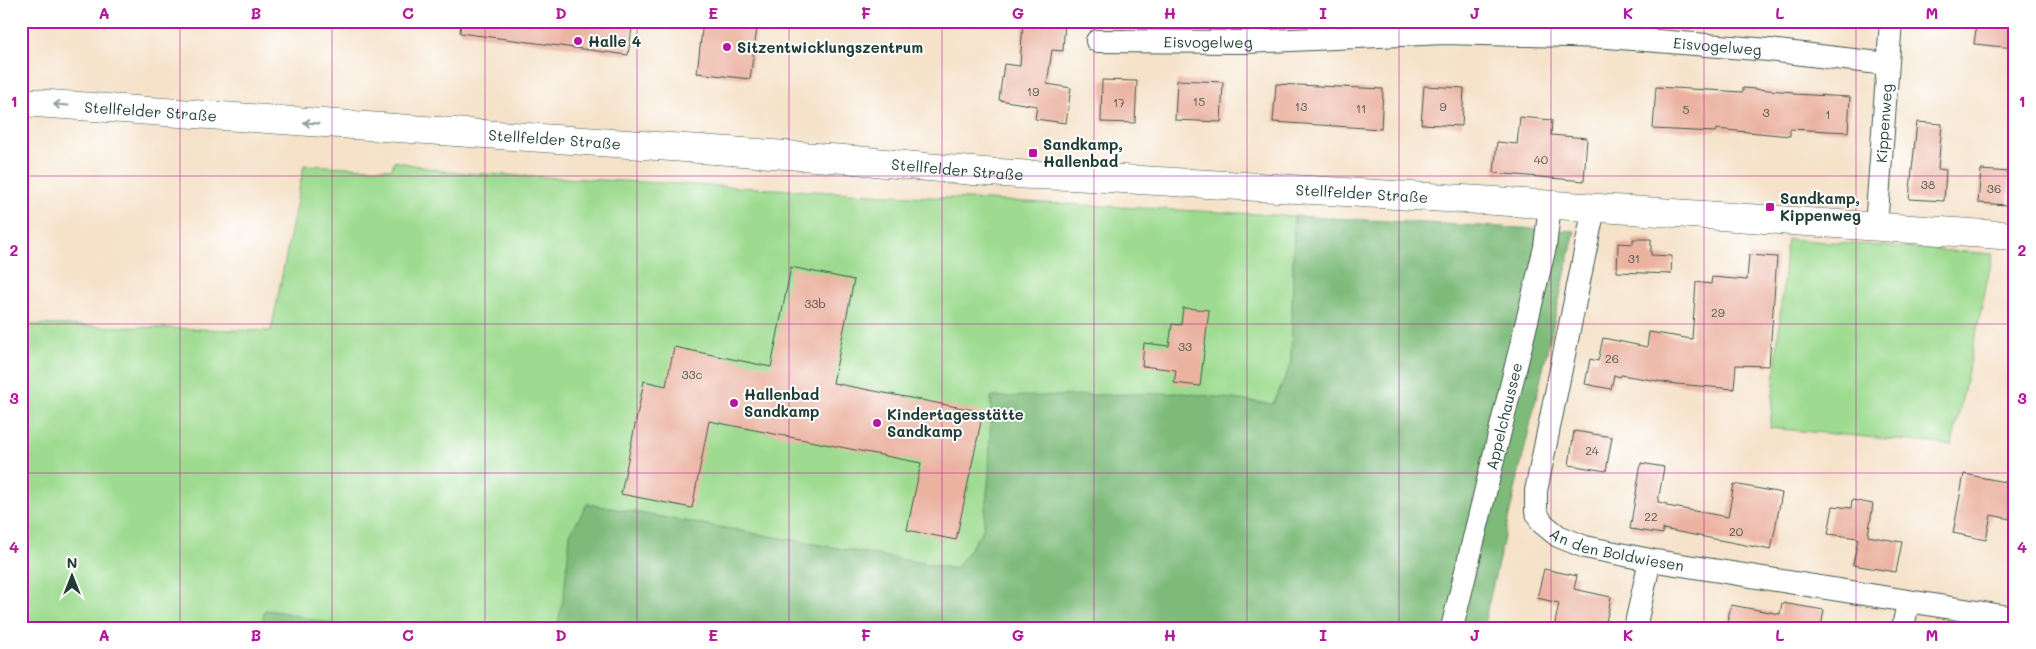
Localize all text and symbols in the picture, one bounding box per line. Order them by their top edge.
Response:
text: A [98,2,110,23]
text: B [251,2,261,23]
text: C [402,2,414,23]
text: D [555,2,567,23]
text: E [708,2,718,23]
text: F [861,2,871,23]
text: G [1012,2,1024,23]
text: H [1164,2,1176,23]
text: I [1319,2,1327,23]
text: J [1470,2,1480,23]
text: K [1623,2,1633,23]
text: L [1775,2,1785,23]
text: M [1926,2,1938,23]
place label: Halle 4 [588,31,642,51]
street label: Eisvogelweg [1164,31,1253,52]
street label: Eisvogelweg [1672,32,1763,59]
marker: Halle 4 [572,35,584,47]
place label: Sitzentwicklungszentrum [737,37,923,57]
marker: Sitzentwicklungszentrum [721,41,733,53]
house number: 19 [1027,83,1039,99]
street label: Kippenweg [1871,83,1896,164]
text: 1 [10,90,18,111]
text: 1 [2018,90,2026,111]
house number: 15 [1193,93,1205,109]
house number: 17 [1113,94,1125,110]
street label: Stellfelder Straße [84,96,218,126]
house number: 13 [1295,98,1307,114]
house number: 9 [1439,98,1447,114]
house number: 11 [1356,100,1366,116]
one-way arrow [53,101,69,110]
house number: 5 [1683,101,1690,117]
house number: 3 [1762,104,1770,120]
house number: 1 [1825,106,1831,122]
one-way arrow [303,118,319,127]
street label: Stellfelder Straße [488,124,622,154]
place label: Sandkamp, Hallenbad [1043,134,1123,171]
marker: Sandkamp, Hallenbad [1027,147,1039,159]
house number: 40 [1534,151,1549,167]
street label: Stellfelder Straße [890,154,1024,184]
house number: 38 [1921,176,1935,192]
street label: Stellfelder Straße [1295,179,1429,207]
house number: 36 [1987,180,2001,196]
place label: Sandkamp, Kippenweg [1780,188,1861,225]
marker: Sandkamp, Kippenweg [1764,201,1776,213]
text: 2 [10,239,19,260]
text: 2 [2018,239,2027,260]
house number: 31 [1628,250,1640,266]
house number: 33b [804,295,826,311]
house number: 29 [1711,304,1725,320]
house number: 33 [1178,338,1192,354]
house number: 26 [1605,350,1619,366]
street label: Appelchaussee [1481,360,1526,472]
house number: 33c [681,366,703,382]
place label: Hallenbad Sandkamp [744,384,820,421]
text: 3 [9,387,19,408]
text: 3 [2017,387,2027,408]
marker: Hallenbad Sandkamp [728,397,740,409]
place label: Kindertagesstätte Sandkamp [887,404,1024,441]
marker: Kindertagesstätte Sandkamp [871,417,883,429]
house number: 24 [1585,442,1599,458]
house number: 22 [1644,508,1658,524]
street label: An den Boldwiesen [1546,523,1685,575]
house number: 20 [1729,523,1744,539]
text: 4 [9,536,19,557]
text: 4 [2017,536,2027,557]
north arrow [48,552,98,602]
text: N [67,553,77,572]
text: A [98,624,110,645]
text: B [251,624,261,645]
text: C [402,624,414,645]
text: D [555,624,567,645]
text: E [708,624,718,645]
text: F [861,624,871,645]
text: G [1012,624,1024,645]
text: H [1164,624,1176,645]
text: I [1319,624,1327,645]
text: J [1470,624,1480,645]
text: K [1623,624,1633,645]
text: L [1775,624,1785,645]
text: M [1926,624,1938,645]

